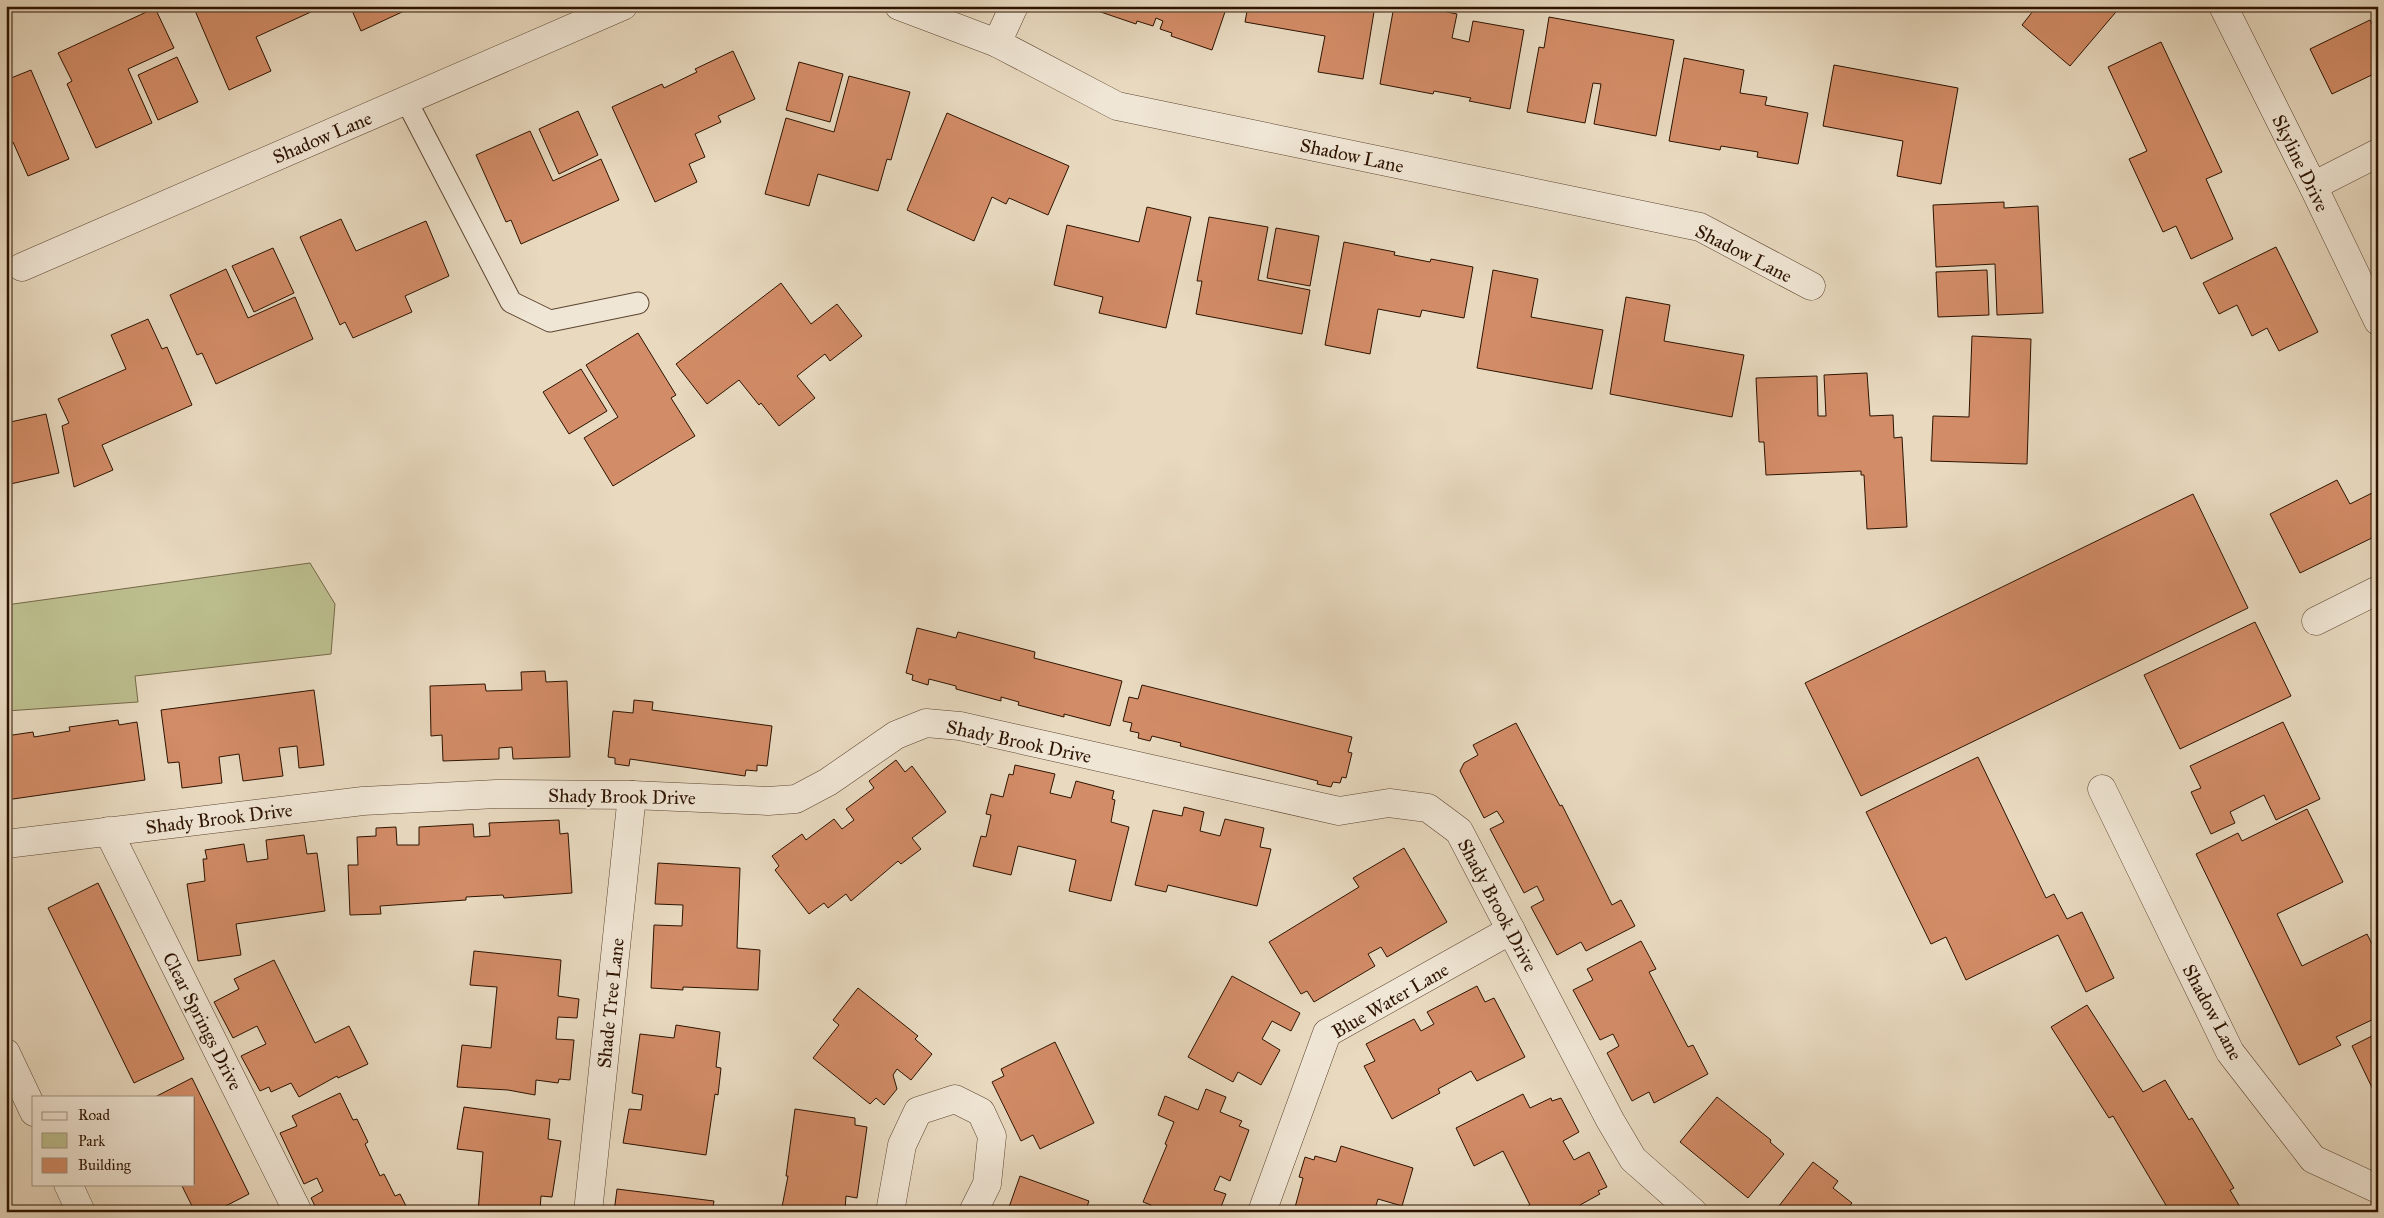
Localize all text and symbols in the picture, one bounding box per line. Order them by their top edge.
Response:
street label: Shadow Lane [269,106,375,169]
street label: Skyline Drive [2267,111,2334,216]
street label: Shadow Lane [1298,133,1406,178]
street label: Shadow Lane [1692,219,1796,288]
street label: Shady Brook Drive [944,715,1094,768]
street label: Shady Brook Drive [548,784,696,809]
street label: Shady Brook Drive [144,798,294,839]
street label: Shady Brook Drive [1453,835,1542,976]
street label: Shade Tree Lane [592,937,629,1069]
street label: Clear Springs Drive [157,948,247,1095]
street label: Blue Water Lane [1328,958,1453,1043]
street label: Shadow Lane [2178,960,2248,1064]
legend [32,1096,195,1186]
text: Road [78,1106,110,1124]
text: Park [78,1132,105,1150]
text: Building [78,1156,132,1174]

